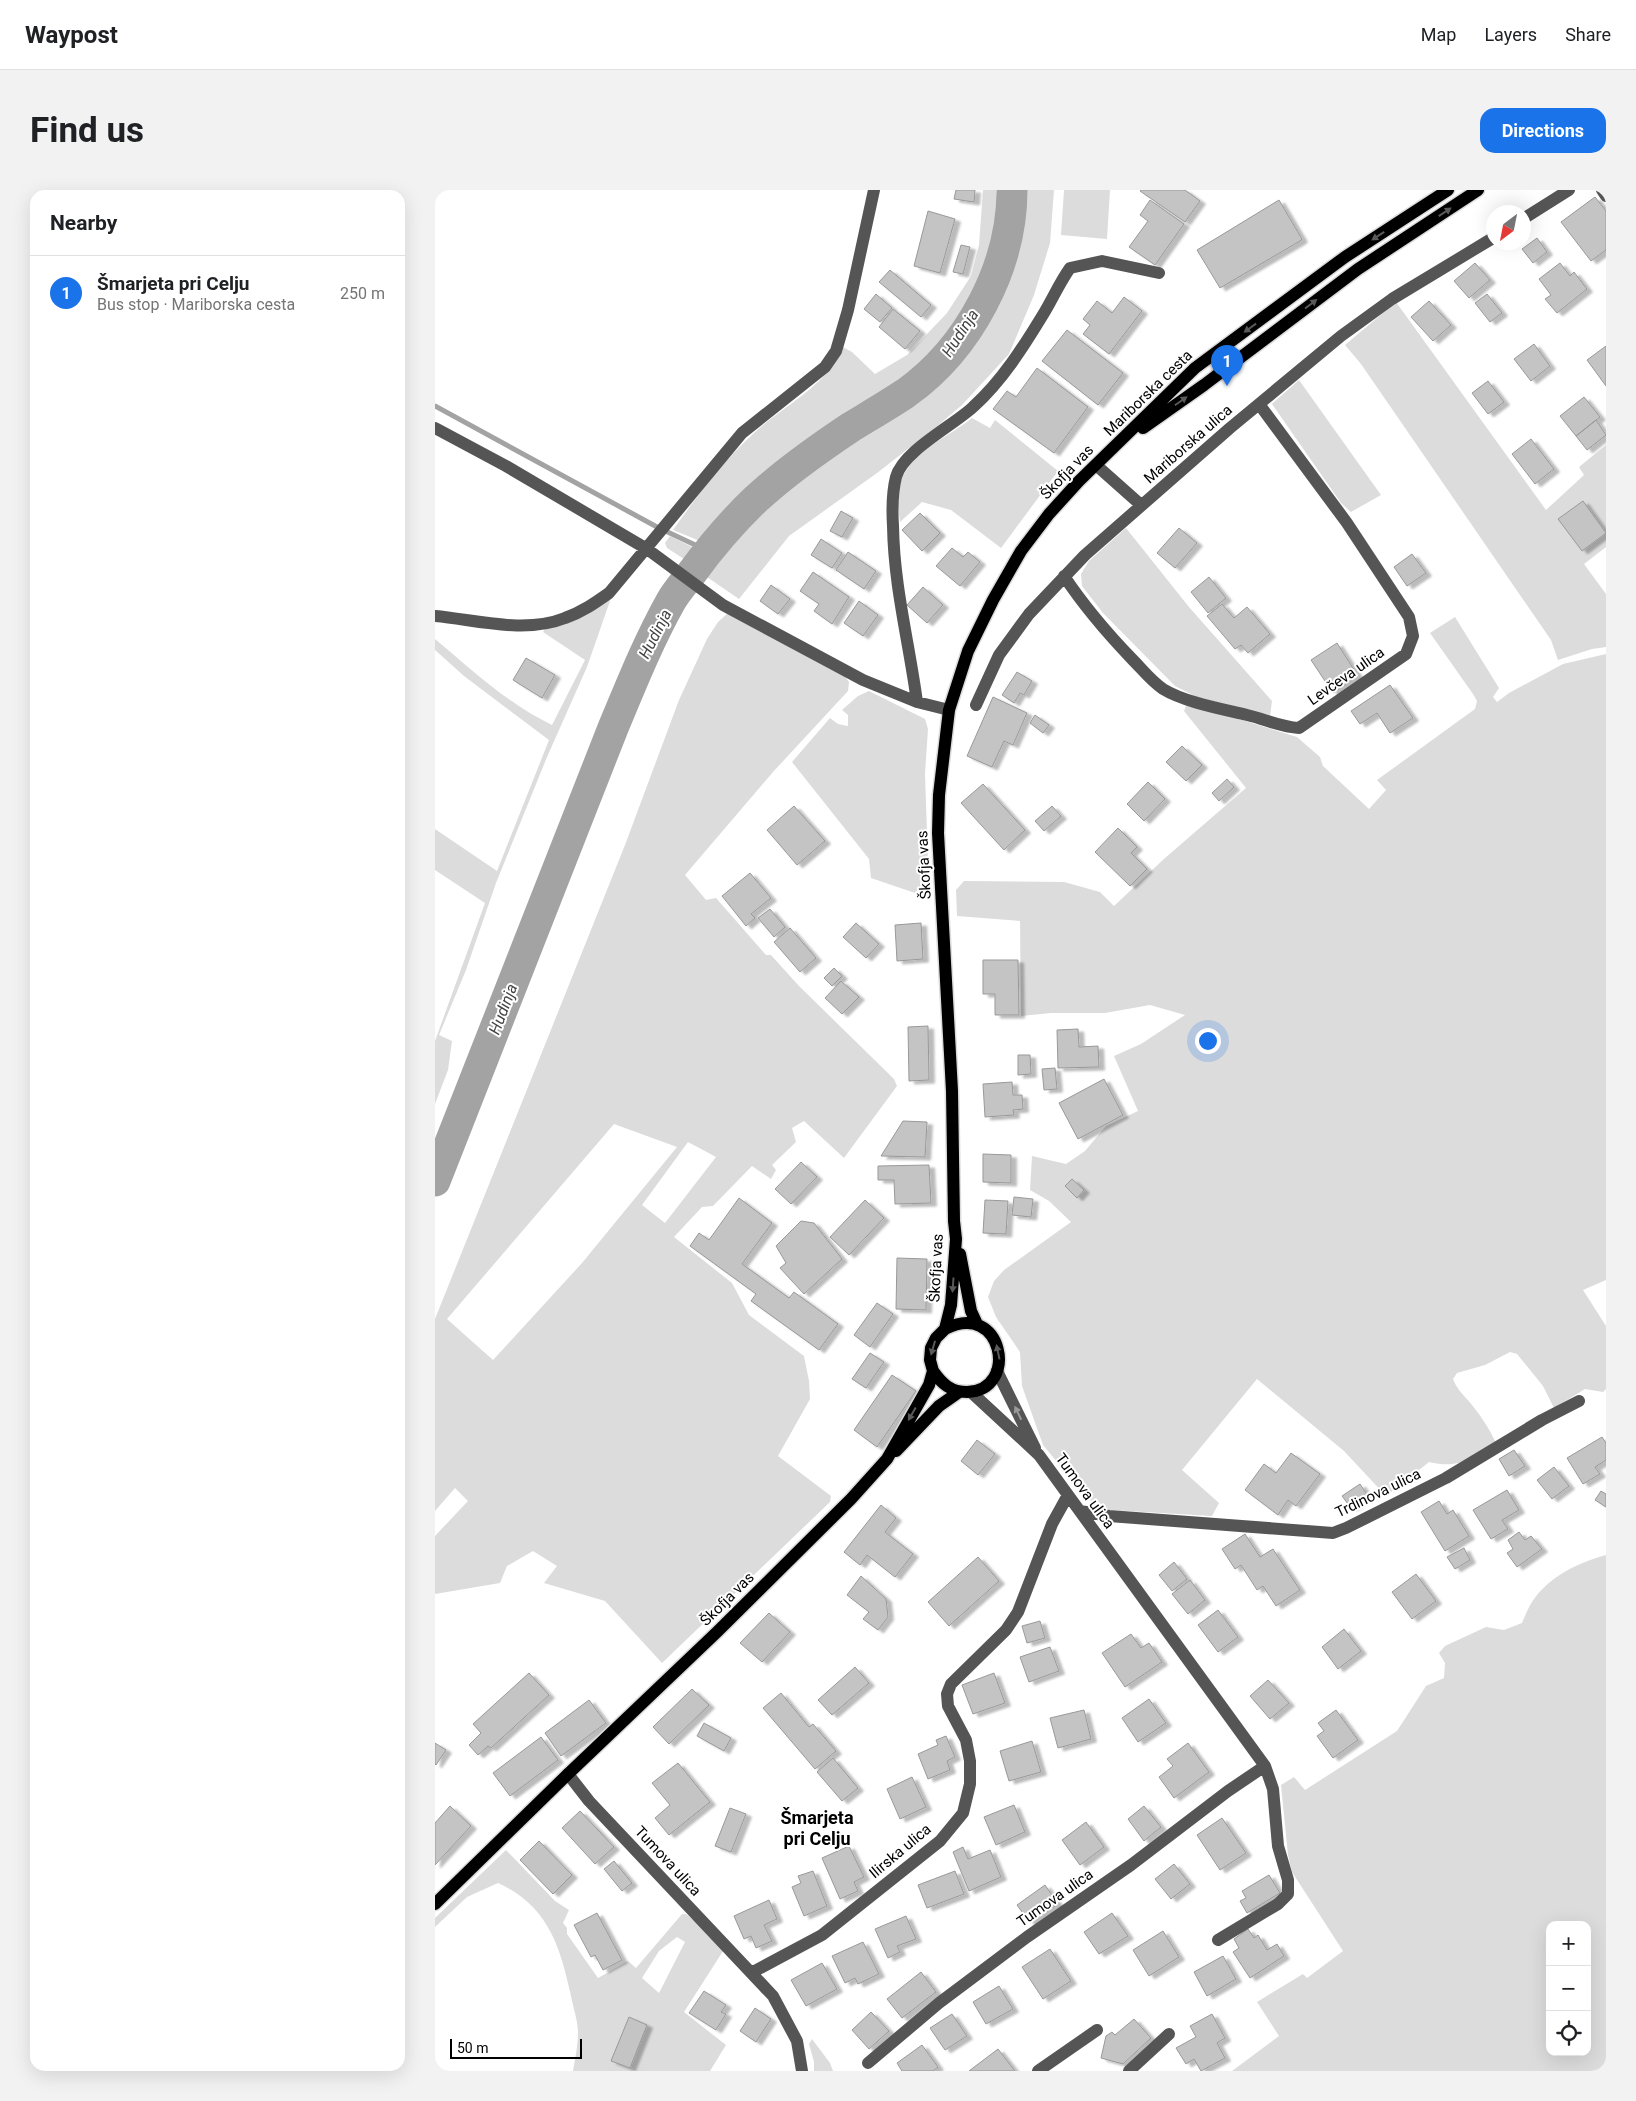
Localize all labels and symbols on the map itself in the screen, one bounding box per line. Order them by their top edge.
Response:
north arrow [1486,205,1531,250]
one-way arrow [1438,207,1451,217]
one-way arrow [1371,231,1384,241]
one-way arrow [1304,299,1318,309]
water label: Hudinja [938,306,982,360]
one-way arrow [1244,322,1257,333]
pin: 1 [1211,345,1243,386]
street label: Mariborska cesta [1100,346,1196,440]
one-way arrow [1174,396,1187,406]
street label: Mariborska ulica [1140,401,1236,487]
street label: Škofja vas [1037,441,1097,503]
water label: Hudinja [635,606,675,662]
street label: Levčeva ulica [1304,643,1388,709]
street label: Škofja vas [913,830,935,900]
water label: Hudinja [485,981,521,1037]
your location [1195,1028,1221,1054]
street label: Škofja vas [925,1233,947,1303]
one-way arrow [949,1277,957,1293]
one-way arrow [929,1341,937,1356]
one-way arrow [994,1344,1002,1359]
one-way arrow [1014,1406,1022,1420]
one-way arrow [907,1408,916,1421]
street label: Tumova ulica [1052,1450,1118,1532]
street label: Trdinova ulica [1332,1465,1424,1521]
street label: Škofja vas [696,1568,758,1630]
district label: Šmarjeta pri Celju [780,1807,854,1849]
street label: Ilirska ulica [865,1820,935,1882]
street label: Tumova ulica [631,1822,705,1900]
street label: Tumova ulica [1013,1865,1097,1931]
scale bar [450,2036,583,2059]

